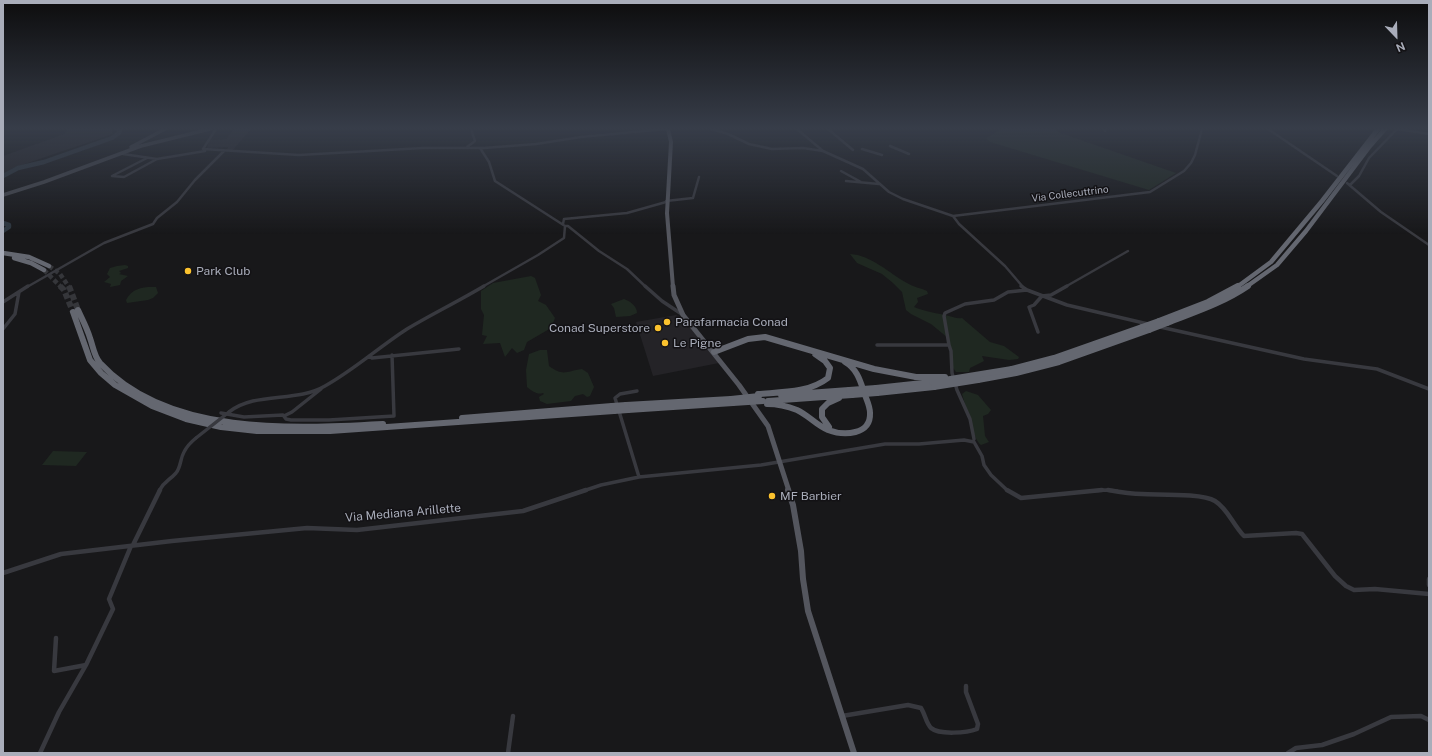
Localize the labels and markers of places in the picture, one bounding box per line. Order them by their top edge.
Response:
place label: Park Club [196,264,250,278]
marker: Park Club [183,266,193,276]
place label: Parafarmacia Conad [675,315,788,329]
marker: Parafarmacia Conad [662,317,672,327]
place label: Conad Superstore [549,321,650,335]
marker: Conad Superstore [653,323,663,333]
place label: Le Pigne [673,336,721,350]
marker: Le Pigne [660,338,670,348]
place label: MF Barbier [780,489,842,503]
marker: MF Barbier [767,491,777,501]

